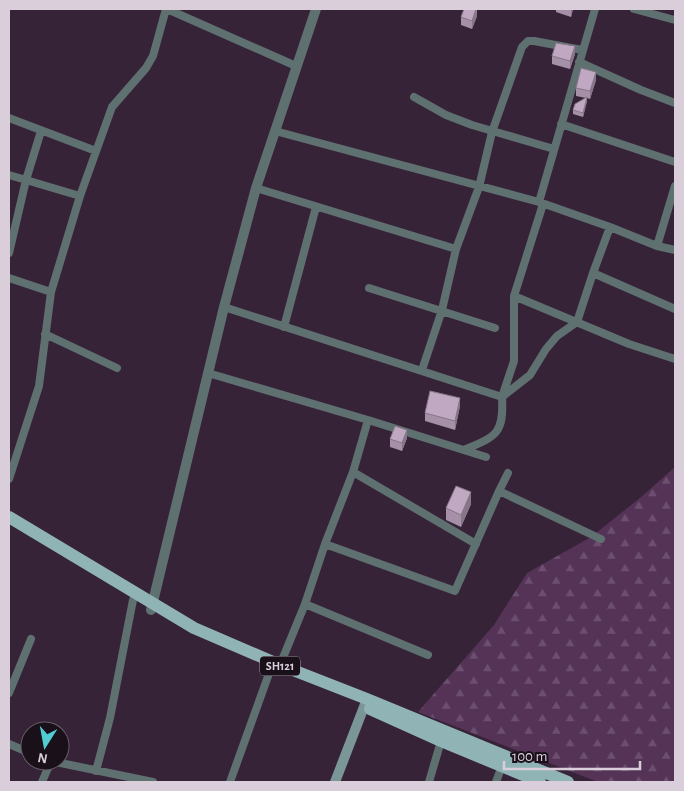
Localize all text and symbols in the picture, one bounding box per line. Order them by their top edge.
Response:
road number: SH121 [260,656,300,676]
north arrow [20,721,70,771]
scale bar [504,738,640,770]
text: 100 m [512,749,547,764]
text: N [37,750,49,766]

